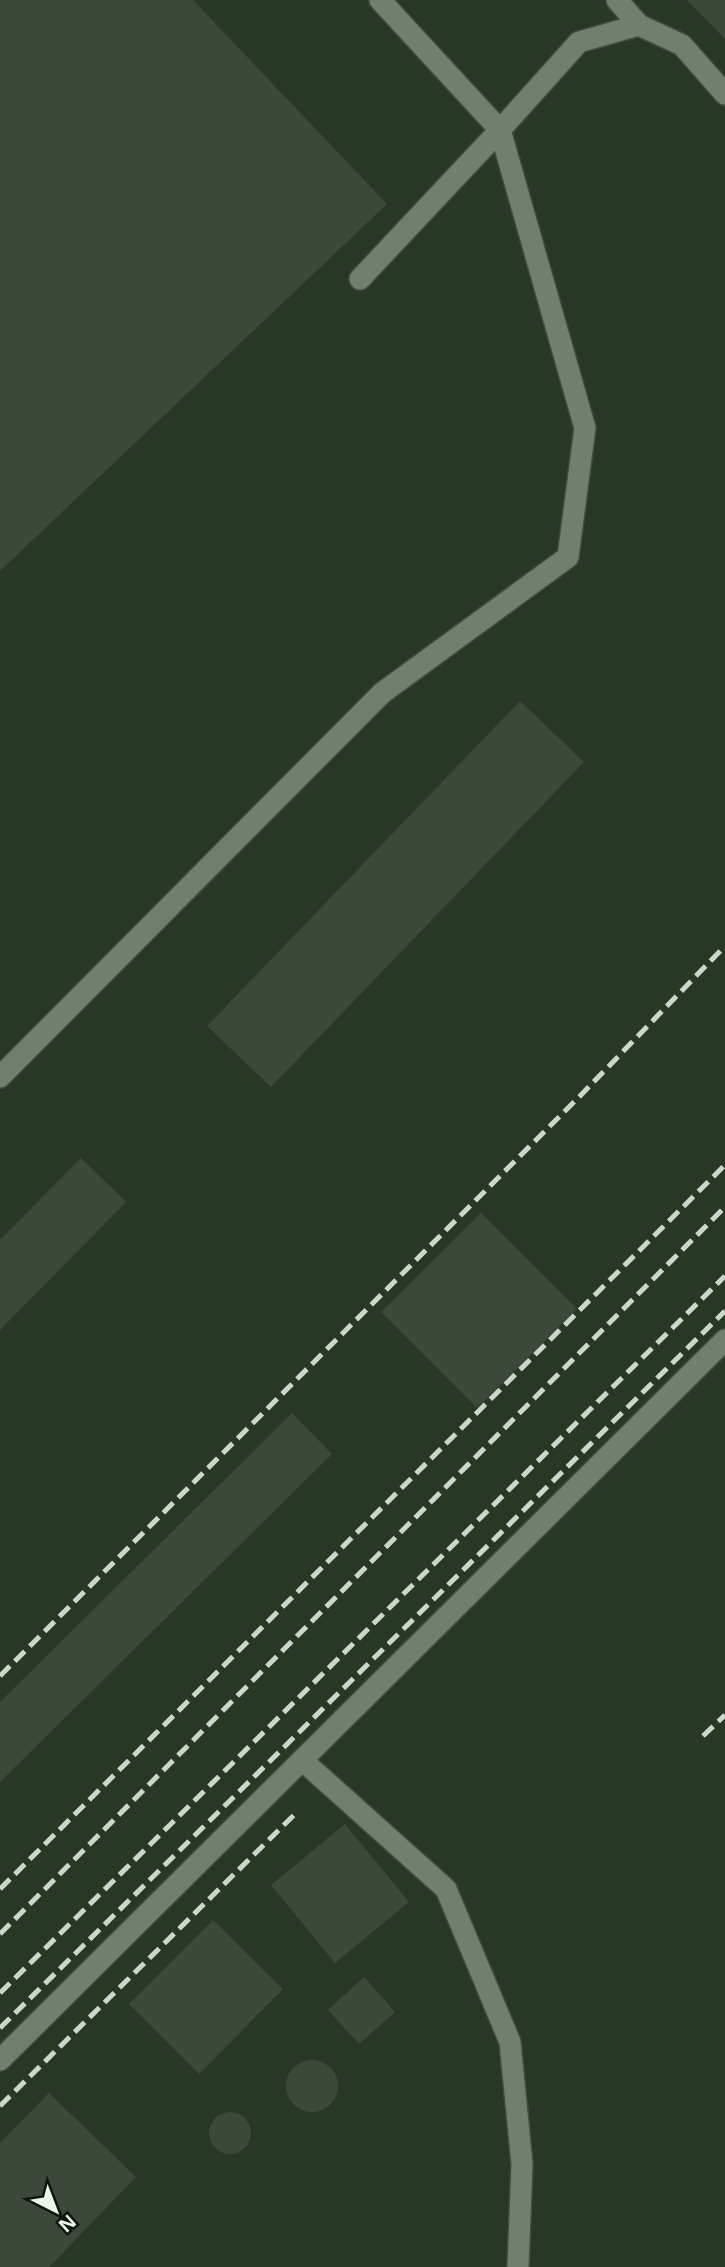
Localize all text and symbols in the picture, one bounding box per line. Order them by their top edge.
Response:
north arrow [21,2176,91,2246]
text: N [53,2209,82,2238]

